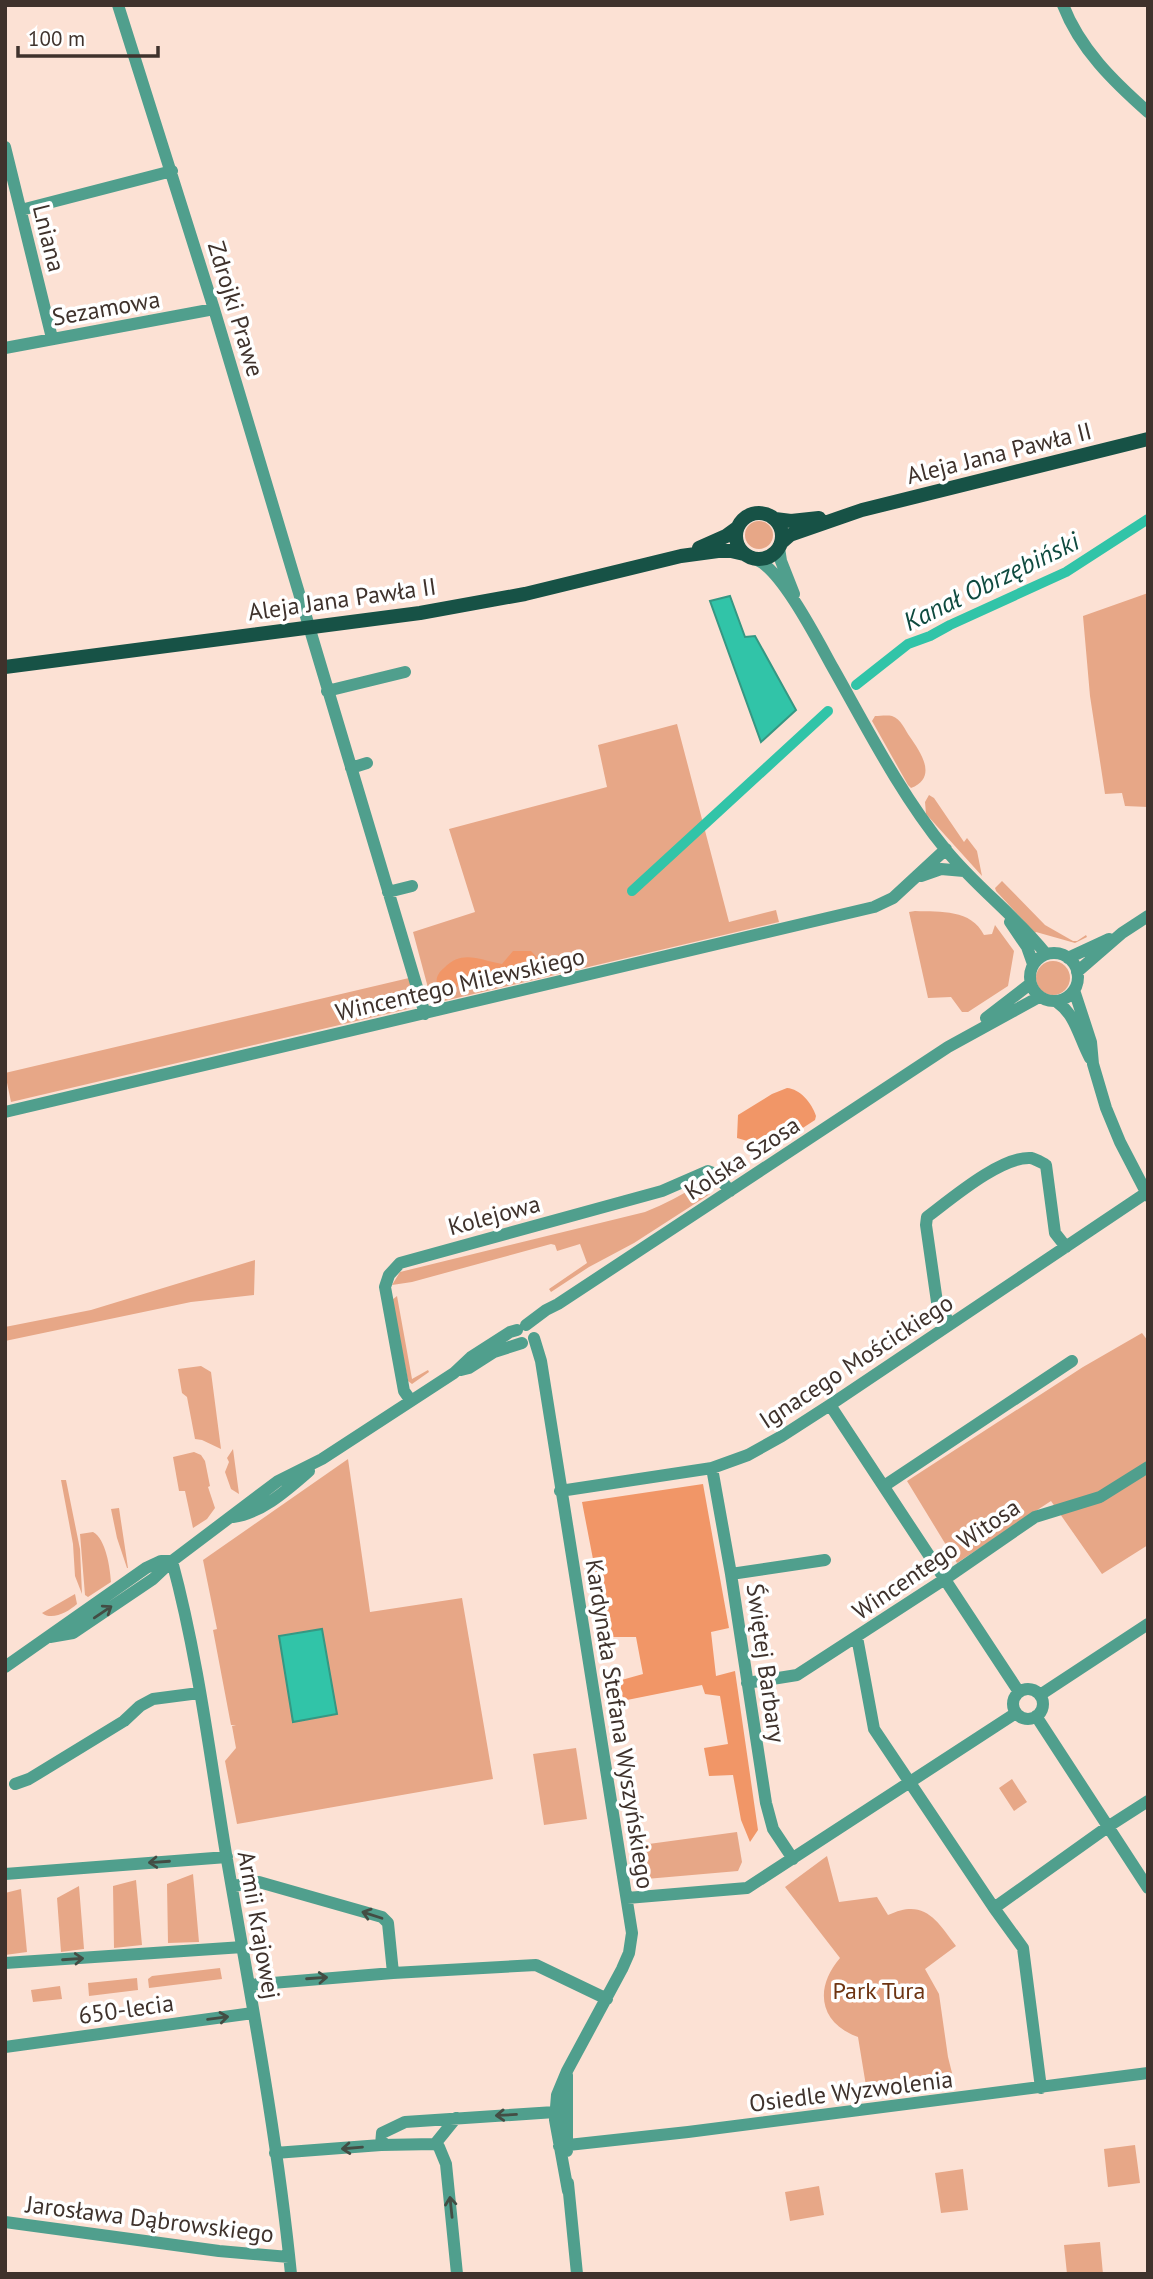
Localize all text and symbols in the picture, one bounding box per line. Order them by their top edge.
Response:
scale bar [18,14,158,58]
text: 100 m [28,25,85,52]
street label: Lniana [26,201,72,275]
street label: Zdrojki Prawe [201,238,271,380]
street label: Sezamowa [50,283,162,333]
street label: Aleja Jana Pawła II [903,415,1095,491]
water label: Kanał Obrzębiński [898,524,1085,638]
street label: Aleja Jana Pawła II [246,570,438,628]
street label: Wincentego Milewskiego [332,940,588,1028]
street label: Kolska Szosa [679,1109,805,1207]
street label: Kolejowa [445,1188,543,1242]
street label: Ignacego Mościckiego [753,1287,959,1435]
street label: Wincentego Witosa [846,1491,1026,1627]
street label: Kardynała Stefana Wyszyńskiego [579,1557,661,1891]
street label: Świętej Barbary [740,1582,792,1744]
one-way arrow [93,1605,113,1619]
street label: Armii Krajowej [231,1848,287,2002]
one-way arrow [148,1856,170,1869]
one-way arrow [361,1907,383,1920]
one-way arrow [62,1952,85,1965]
one-way arrow [305,1972,328,1985]
park label: Park Tura [833,1975,925,2006]
street label: 650-lecia [76,1987,176,2031]
one-way arrow [207,2011,229,2024]
street label: Osiedle Wyzwolenia [747,2063,955,2119]
one-way arrow [494,2108,517,2121]
one-way arrow [341,2141,364,2154]
street label: Jarosława Dąbrowskiego [23,2188,276,2250]
one-way arrow [445,2196,458,2219]

